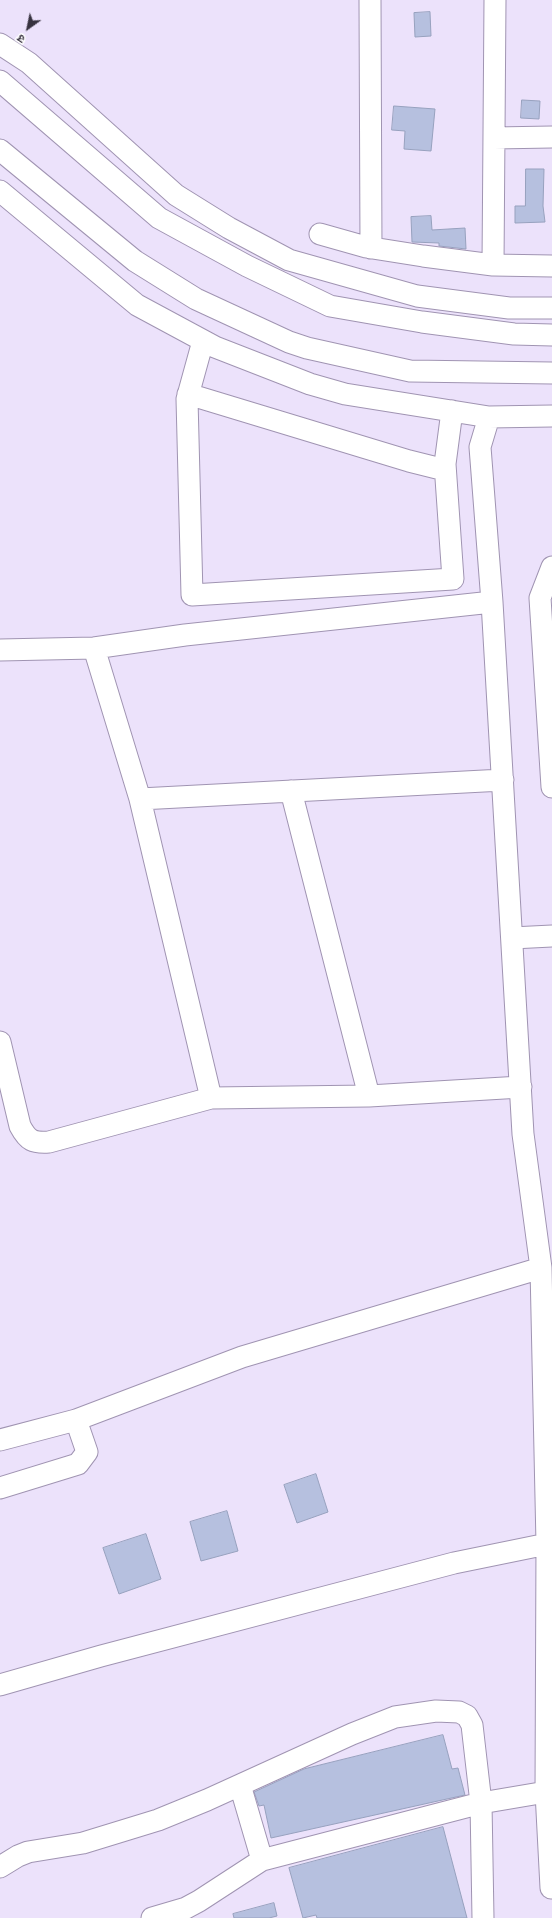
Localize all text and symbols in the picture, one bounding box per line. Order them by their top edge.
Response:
north arrow [8,8,48,48]
text: उ [15,31,27,46]

